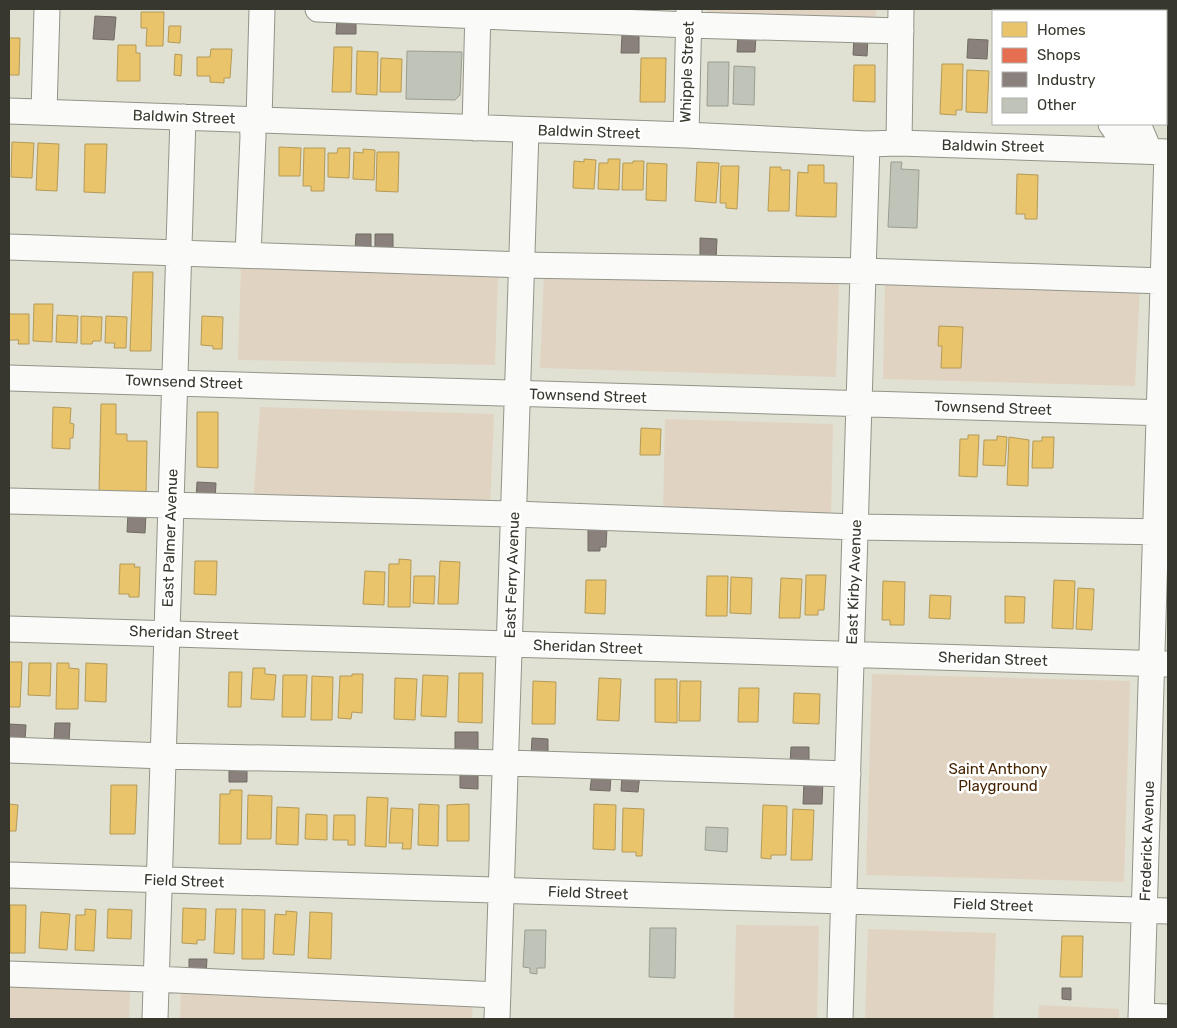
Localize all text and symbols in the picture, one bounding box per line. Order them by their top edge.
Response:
legend [992,10,1167,125]
street label: Whipple Street [676,21,698,123]
text: Homes [1037,21,1086,39]
text: Shops [1037,46,1081,64]
text: Industry [1037,71,1096,89]
text: Other [1037,96,1077,114]
street label: Baldwin Street [132,106,236,128]
street label: Baldwin Street [537,121,641,143]
street label: Baldwin Street [942,136,1045,156]
street label: Townsend Street [125,371,243,393]
street label: Townsend Street [529,385,647,407]
street label: Townsend Street [934,397,1052,419]
street label: East Palmer Avenue [159,468,181,608]
street label: East Ferry Avenue [501,511,523,639]
street label: East Kirby Avenue [843,519,865,645]
street label: Sheridan Street [129,622,239,644]
street label: Sheridan Street [533,636,643,658]
street label: Sheridan Street [938,648,1048,670]
park label: Saint Anthony Playground [948,760,1048,795]
street label: Frederick Avenue [1136,780,1158,902]
street label: Field Street [144,871,225,891]
street label: Field Street [548,883,629,903]
street label: Field Street [953,895,1034,915]

